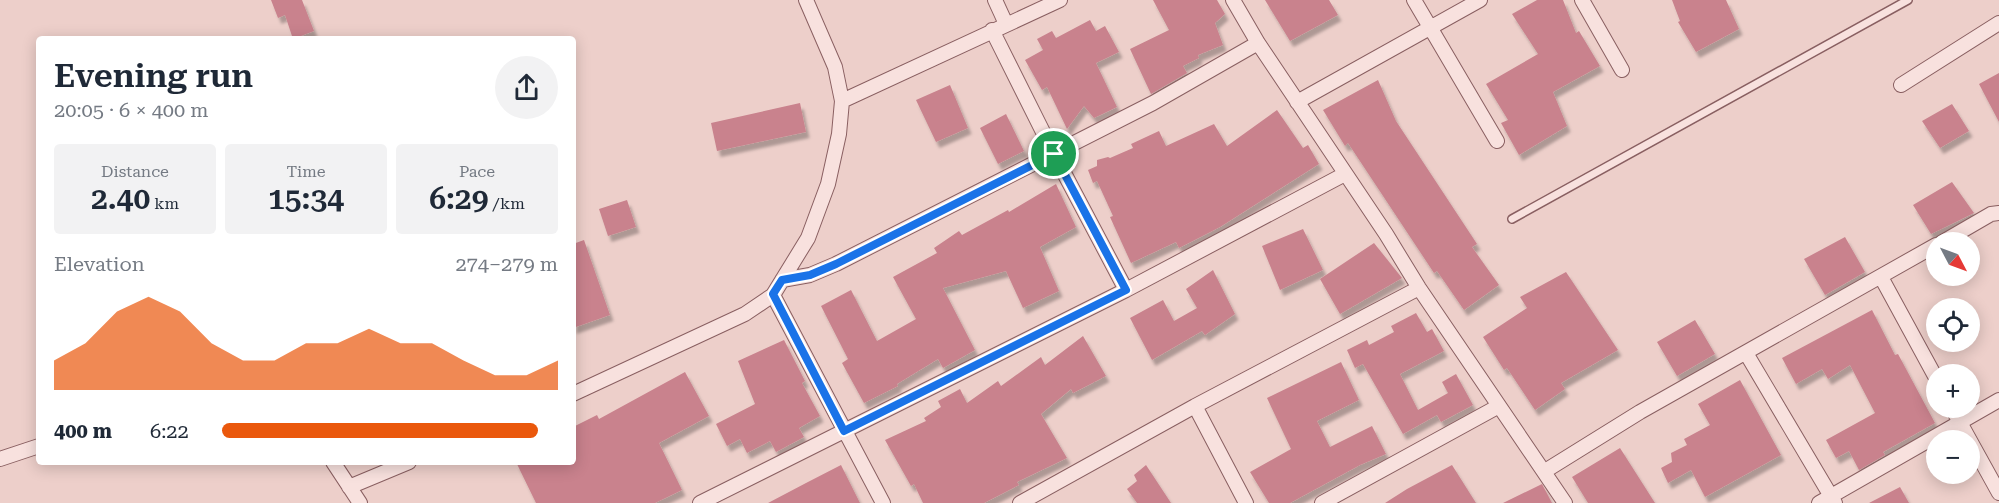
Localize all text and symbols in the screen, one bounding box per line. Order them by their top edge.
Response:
text: Evening run [54,56,253,95]
button: share [495,56,558,119]
text: 20:05 · 6 × 400 m [54,98,209,122]
pin [1028,128,1079,179]
icon: arrive [1037,137,1070,170]
text: Distance [101,162,169,181]
text: Time [286,162,326,181]
text: Pace [459,162,495,181]
text: 2.40 [91,181,150,216]
text: 15:34 [268,181,344,216]
text: 6:29 [429,181,488,216]
text: km [150,194,179,213]
text: /km [488,194,525,213]
north arrow [1926,232,1980,286]
map controls [1926,232,1980,484]
text: Elevation [54,252,145,276]
text: 274–279 m [455,252,558,276]
button: locate [1926,298,1980,352]
button: + [1926,364,1980,418]
text: 400 m [54,419,112,443]
text: 6:22 [150,419,189,443]
button: − [1926,430,1980,484]

